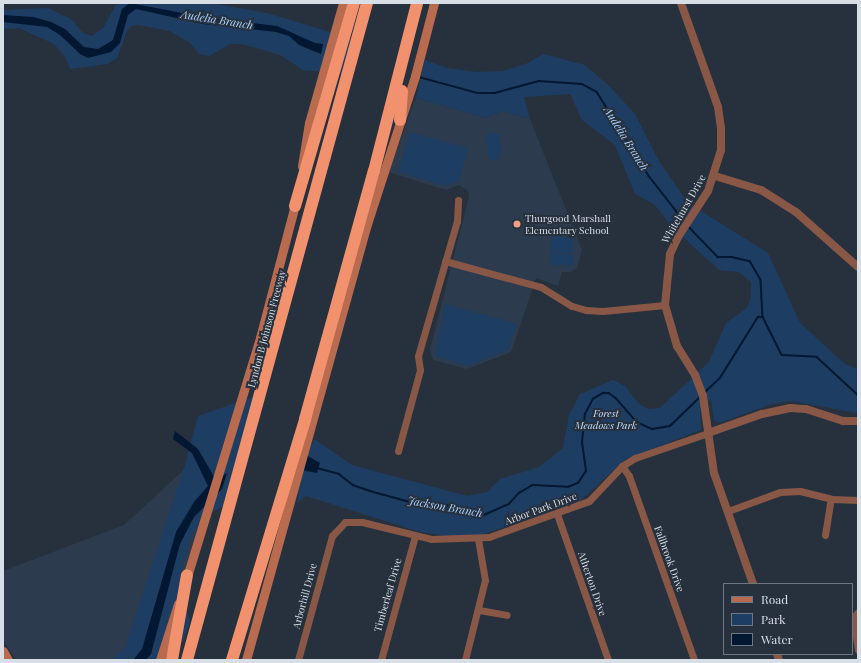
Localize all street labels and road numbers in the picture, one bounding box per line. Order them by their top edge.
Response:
street label: Whitehurst Drive [659,172,709,246]
street label: Lyndon B Johnson Freeway [246,269,288,389]
street label: Arbor Park Drive [503,490,579,528]
street label: Fallbrook Drive [651,524,687,594]
street label: Atherton Drive [575,550,609,618]
street label: Timberleaf Drive [372,557,404,633]
street label: Arborhill Drive [290,562,320,630]

